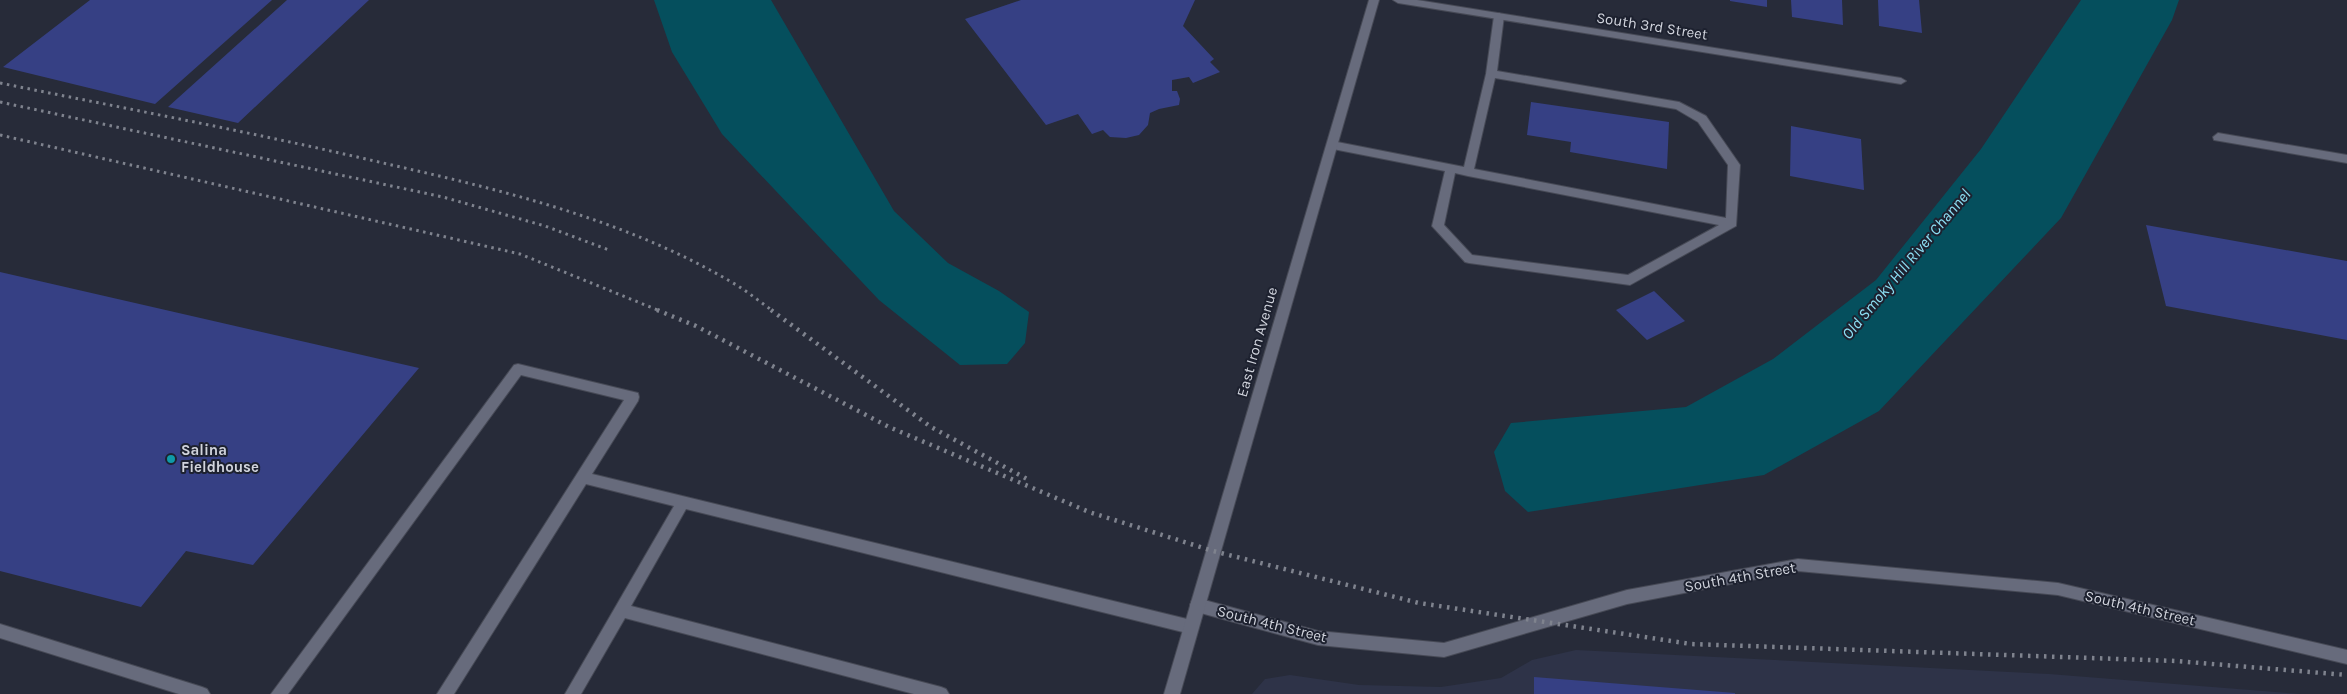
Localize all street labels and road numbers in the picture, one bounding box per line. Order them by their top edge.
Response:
street label: South 3rd Street [1595,8,1709,44]
street label: East Iron Avenue [1233,285,1281,399]
street label: South 4th Street [1683,558,1797,596]
street label: South 4th Street [2083,587,2197,629]
street label: South 4th Street [1215,602,1329,646]

